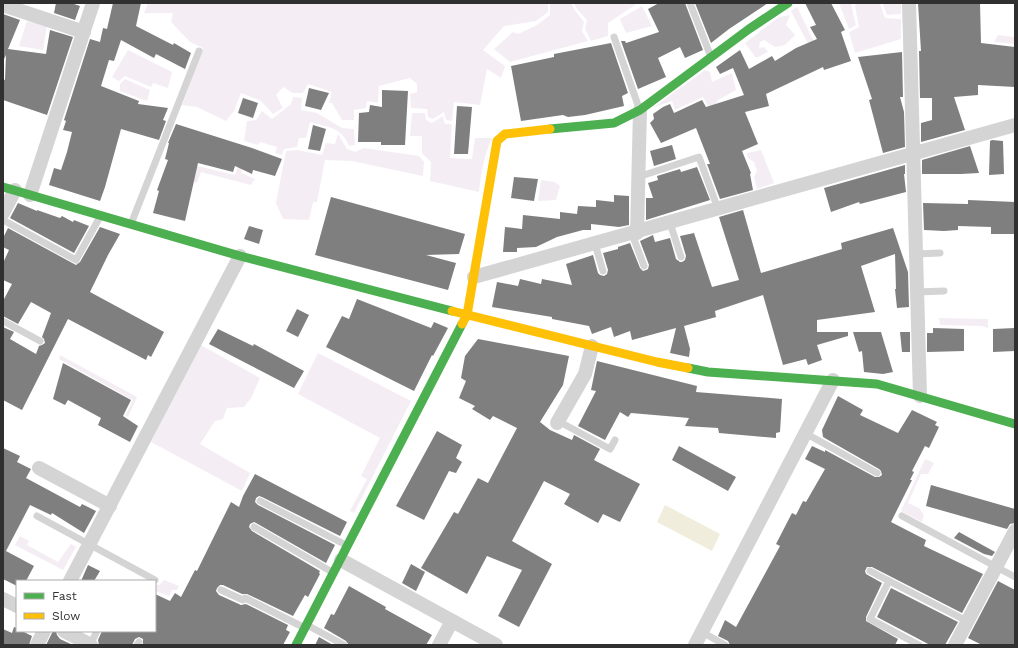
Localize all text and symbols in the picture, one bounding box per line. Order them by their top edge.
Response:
legend [16,580,156,632]
text: Fast [52,589,77,603]
text: Slow [52,609,80,623]

